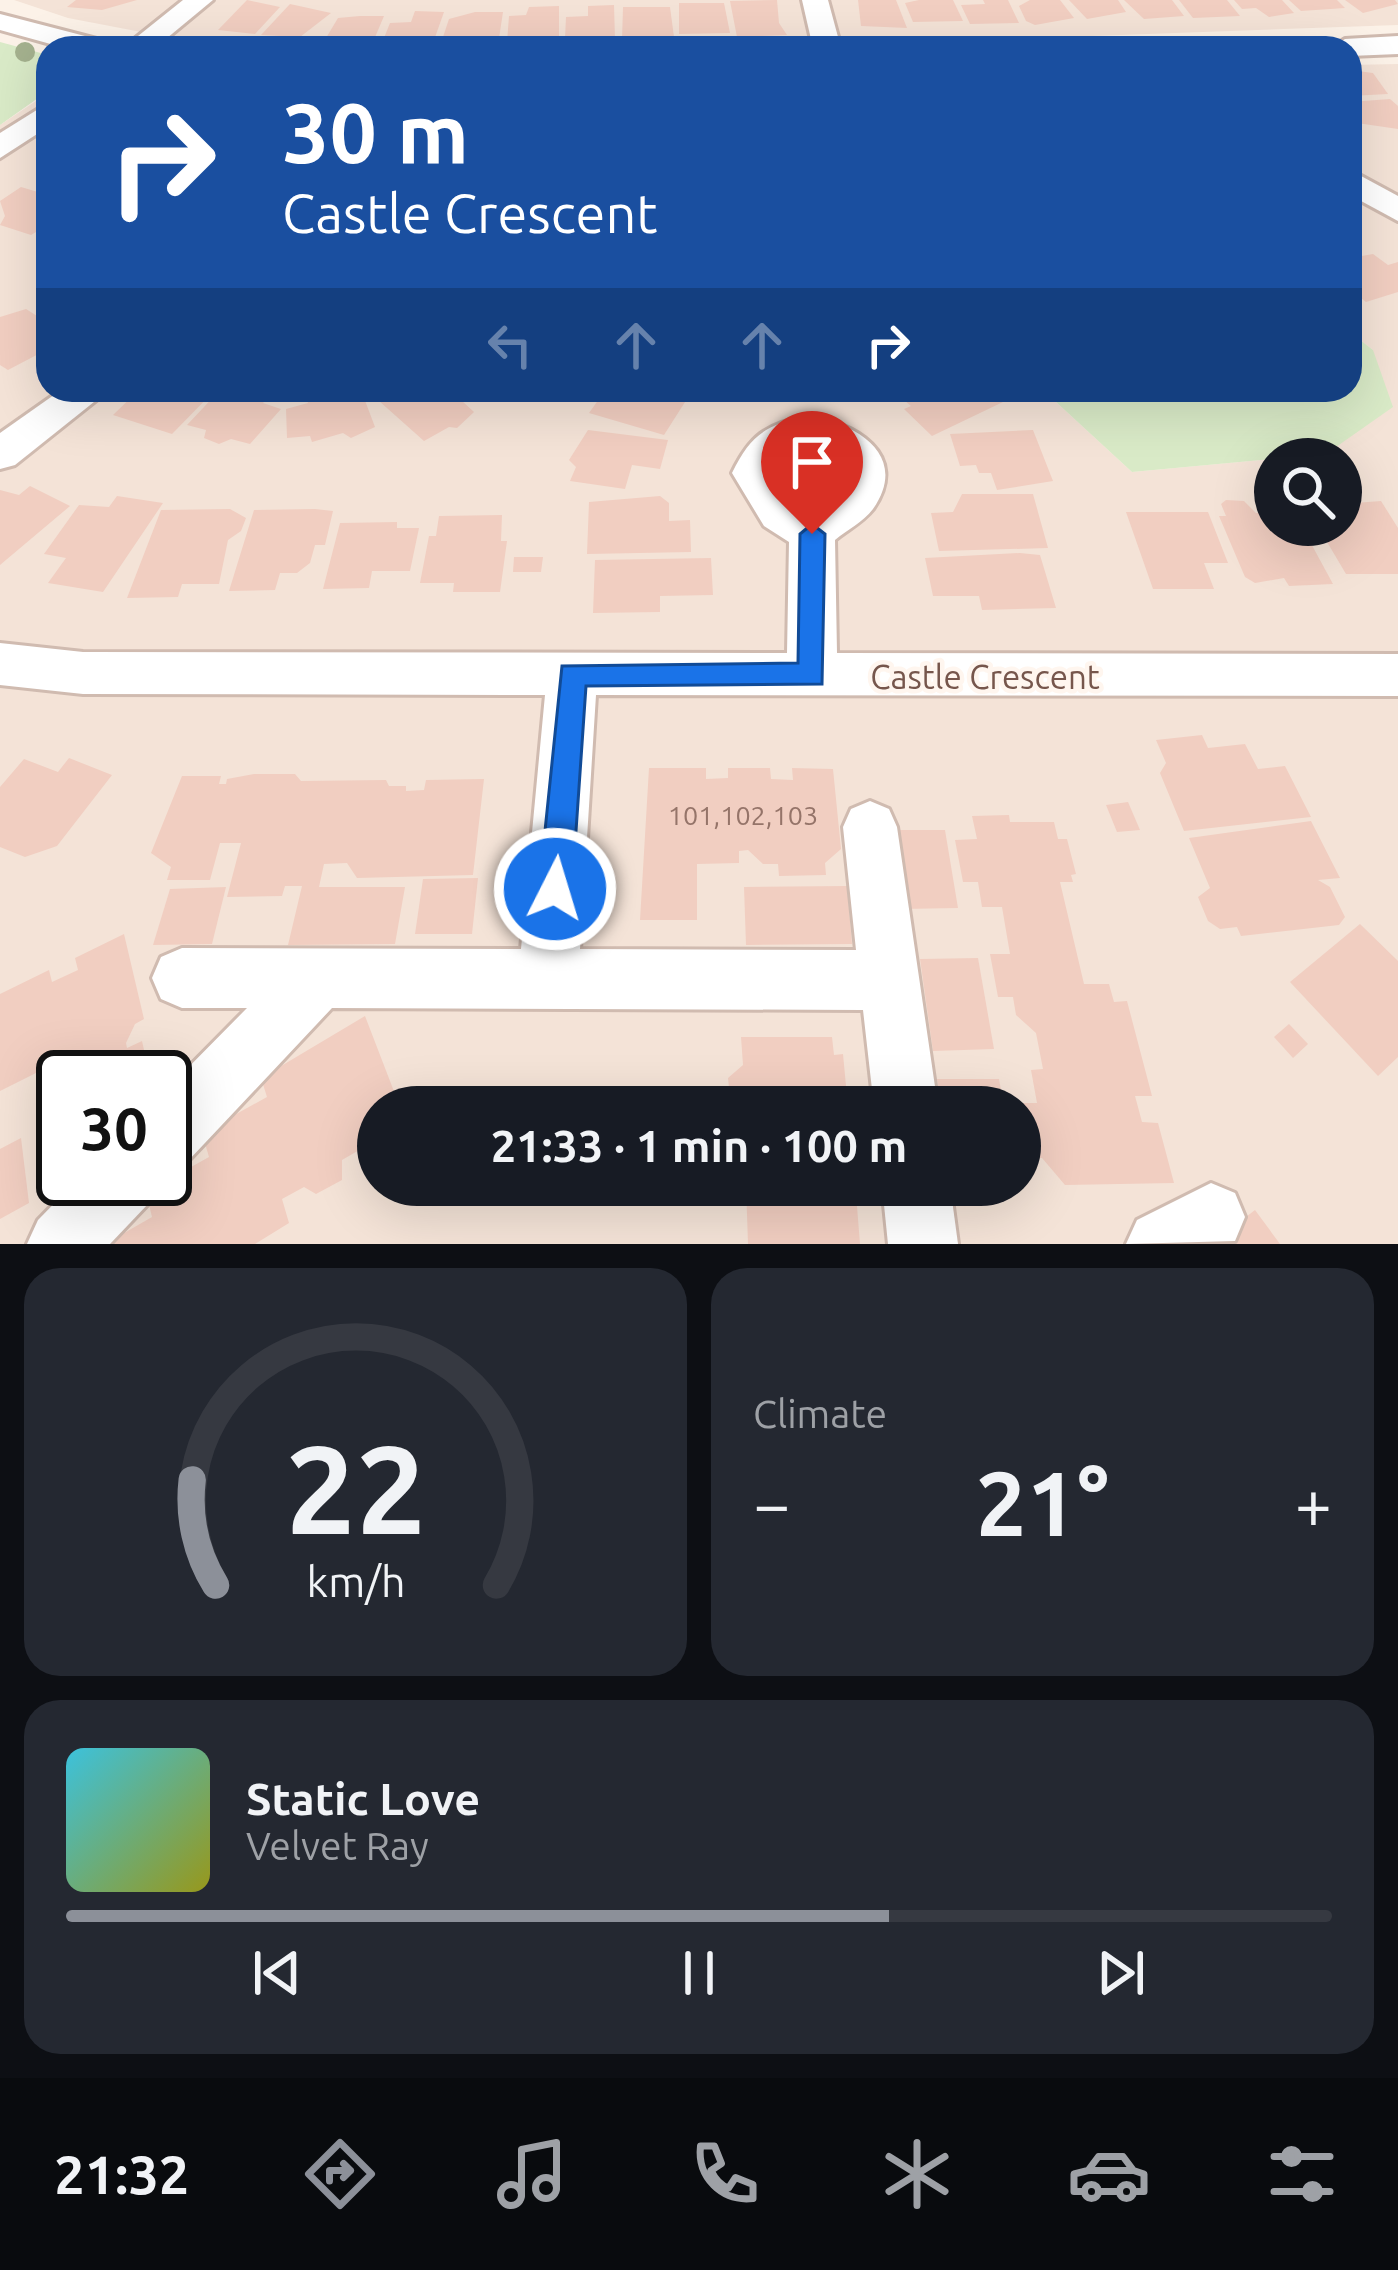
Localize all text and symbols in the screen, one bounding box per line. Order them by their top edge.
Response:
icon: right [84,84,240,240]
text: 30 m [282,85,469,179]
text: Castle Crescent [282,183,657,243]
icon: left [477,312,543,378]
icon: ahead [603,312,669,378]
icon: ahead [729,312,795,378]
icon: right [855,312,921,378]
pin [761,411,863,534]
icon: arrive [779,429,845,495]
map controls [1254,438,1362,546]
button: search [1254,438,1362,546]
street label: Castle Crescent [870,658,1100,695]
house number: 101,102,103 [668,800,818,830]
position arrow [492,826,618,952]
speed limit sign: 30 [36,1050,192,1206]
text: 21:33 · 1 min · 100 m [491,1120,907,1171]
text: Climate [753,1392,887,1435]
text: 22 [285,1418,426,1558]
text: 21° [976,1452,1109,1553]
text: − [753,1466,790,1540]
text: + [1295,1466,1332,1540]
text: km/h [306,1557,405,1605]
text: Static Love [246,1773,480,1824]
text: Velvet Ray [246,1824,429,1867]
icon: previous [244,1940,310,2006]
icon: pause [666,1940,732,2006]
icon: next [1088,1940,1154,2006]
icon: directions [298,2132,382,2216]
icon: music [490,2132,574,2216]
icon: phone [683,2132,767,2216]
icon: climate [875,2132,959,2216]
icon: car [1067,2132,1151,2216]
icon: filters [1260,2132,1344,2216]
text: 21:32 [54,2144,189,2204]

